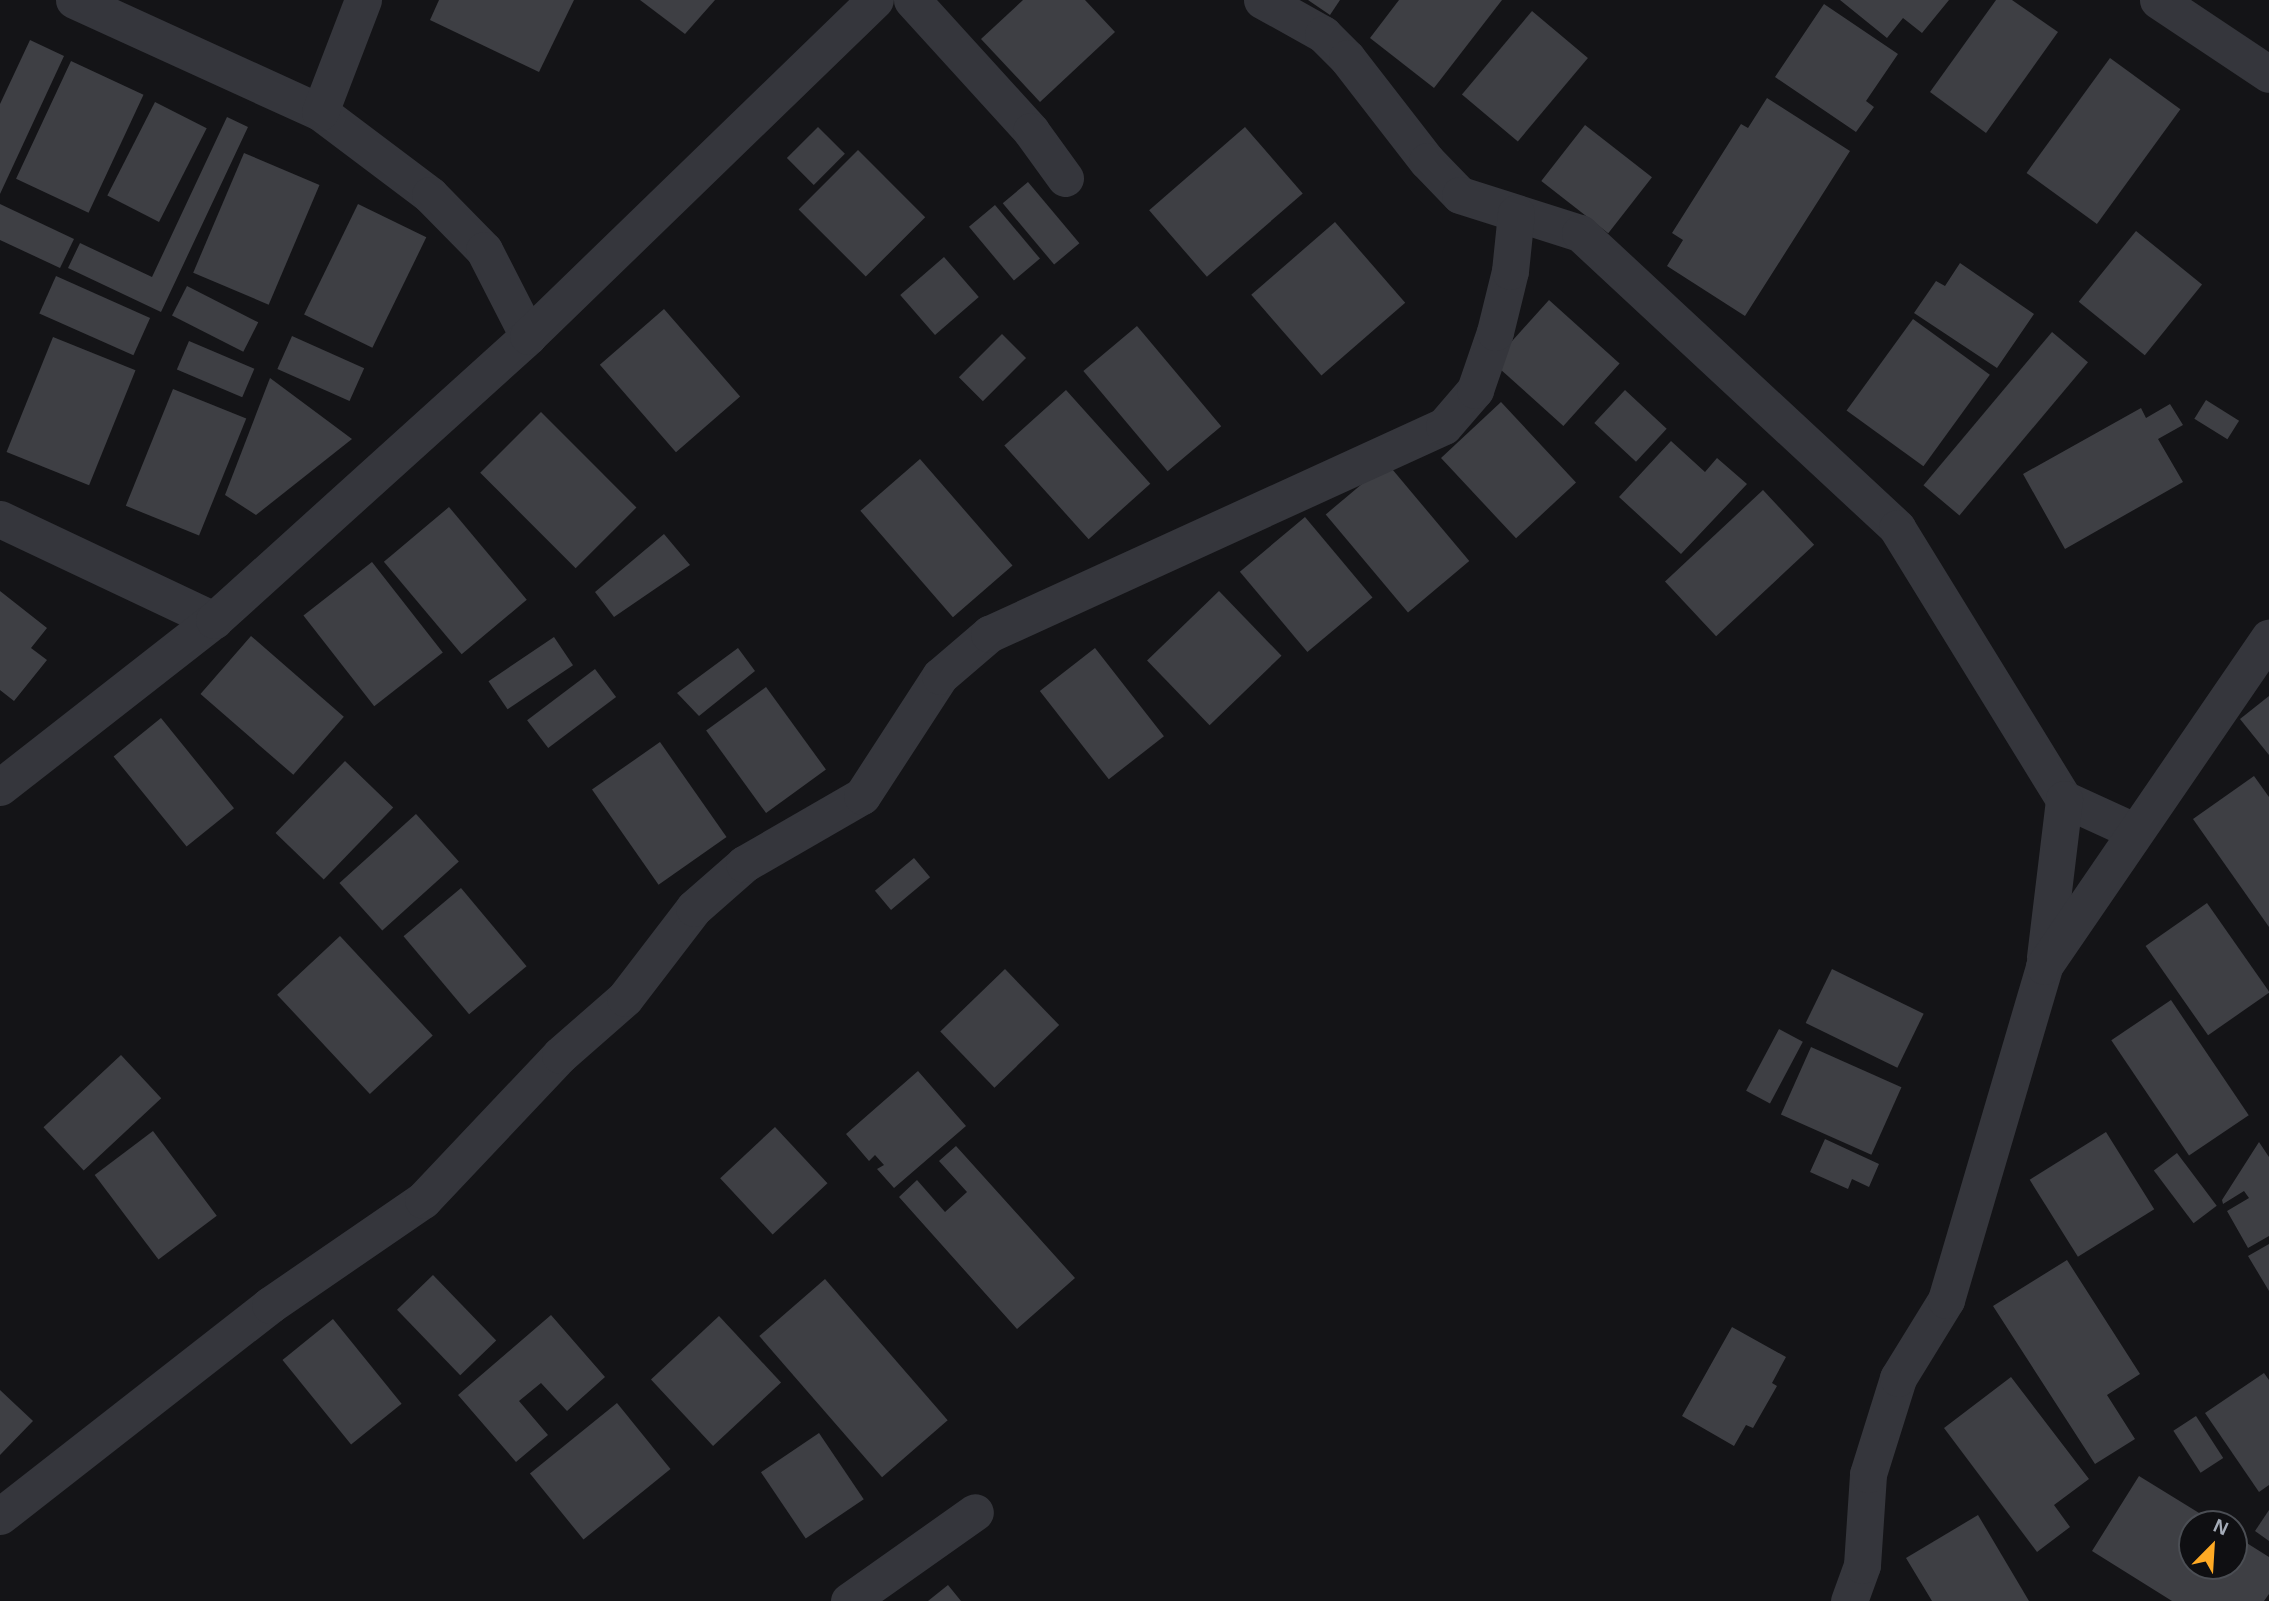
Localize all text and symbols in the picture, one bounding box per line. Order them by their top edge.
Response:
north arrow [2178,1510,2248,1580]
text: N [2210,1515,2231,1540]

